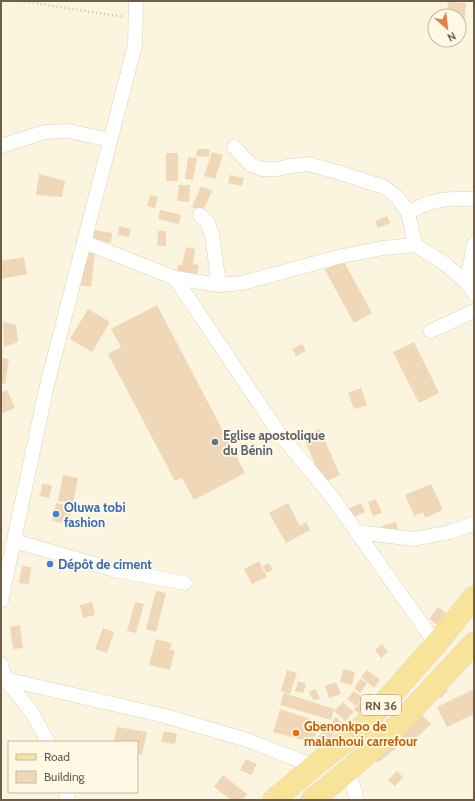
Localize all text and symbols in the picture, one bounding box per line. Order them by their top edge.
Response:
north arrow [427,8,467,48]
text: N [445,29,458,45]
place label: Eglise apostolique du Bénin [223,427,325,458]
marker: Eglise apostolique du Bénin [210,437,220,447]
place label: Oluwa tobi fashion [64,499,126,530]
marker: Oluwa tobi fashion [51,509,61,519]
place label: Dépôt de ciment [58,556,152,572]
marker: Dépôt de ciment [45,559,55,569]
road number: RN 36 [361,695,401,715]
place label: Gbenonkpo de malanhoui carrefour [304,718,418,749]
marker: Gbenonkpo de malanhoui carrefour [291,728,301,738]
legend [8,741,138,793]
text: Road [44,749,70,764]
text: Building [44,769,86,784]

